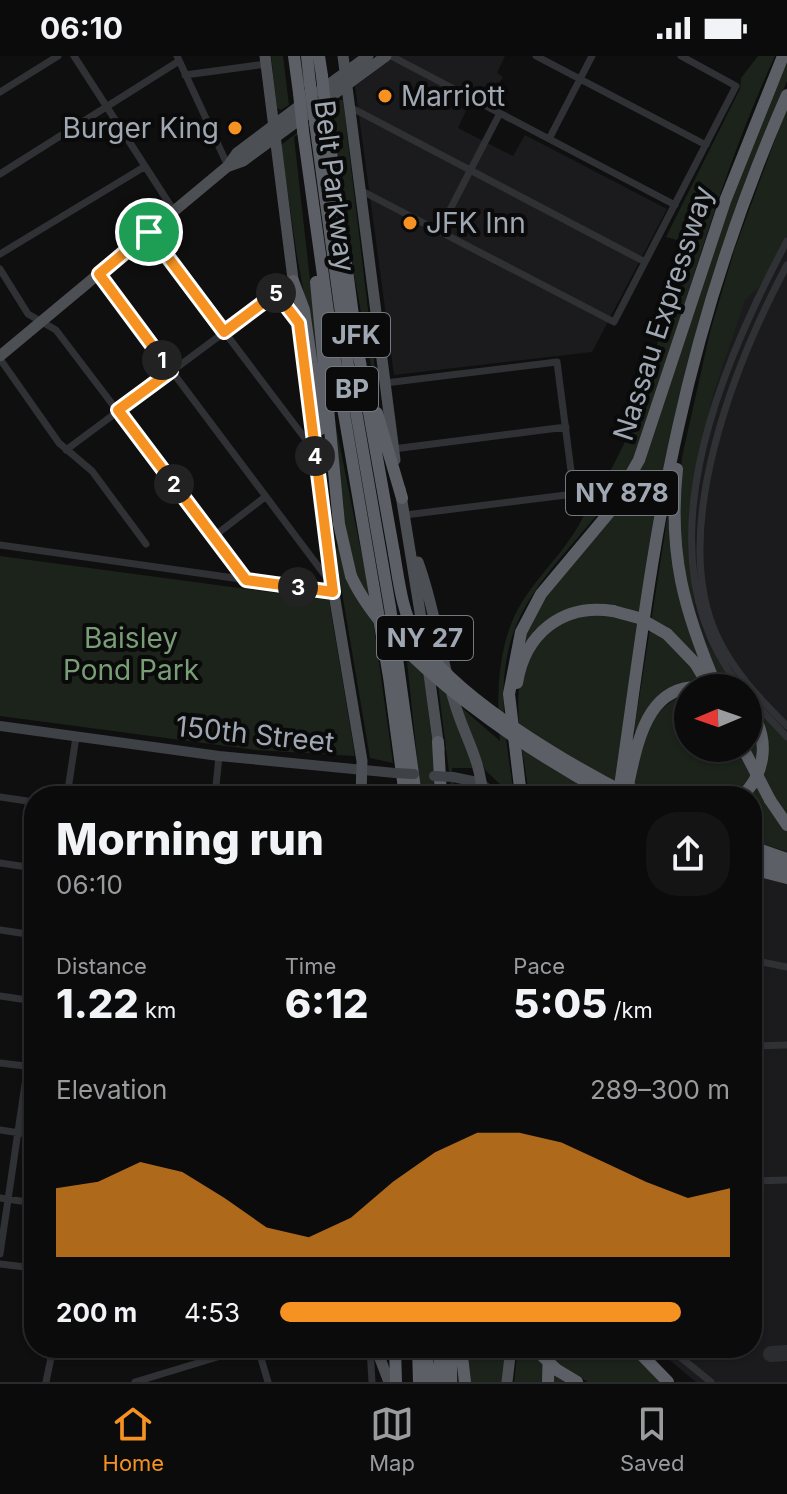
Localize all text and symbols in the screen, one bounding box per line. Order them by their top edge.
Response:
text: 06:10 [40,10,123,46]
place label: Marriott [401,79,505,113]
marker: Marriott [376,87,394,105]
street label: Belt Parkway [308,98,362,274]
place label: Burger King [62,111,219,145]
marker: Burger King [226,119,244,137]
street label: Nassau Expressway [606,181,720,445]
pin [115,198,183,266]
place label: JFK Inn [426,206,526,240]
icon: arrive [127,210,171,254]
marker: JFK Inn [401,214,419,232]
pin: 5 [256,273,296,313]
text: 5 [269,280,283,306]
road number: JFK [322,313,390,357]
pin: 1 [142,340,182,380]
text: 1 [157,347,167,373]
road number: BP [326,367,378,411]
pin: 4 [295,436,335,476]
text: 4 [308,443,322,469]
pin: 2 [154,464,194,504]
text: 2 [167,471,181,497]
road number: NY 878 [566,471,678,515]
pin: 3 [278,567,318,607]
text: 3 [291,574,305,600]
road number: NY 27 [377,616,473,660]
park label: Baisley Pond Park [63,621,199,687]
north arrow [674,674,762,762]
map controls [674,674,762,762]
street label: 150th Street [174,709,336,759]
text: Morning run [56,812,324,866]
button: share [646,812,730,896]
text: 06:10 [56,869,123,900]
text: Distance [56,953,147,979]
text: Time [285,953,336,979]
text: Pace [513,953,565,979]
text: 1.22 [56,979,139,1028]
text: 6:12 [285,979,368,1028]
text: 5:05 [513,979,607,1028]
text: km [139,997,176,1023]
text: /km [607,997,653,1023]
text: Elevation [56,1074,167,1105]
text: 289–300 m [590,1074,730,1105]
text: 200 m [56,1297,137,1328]
text: 4:53 [184,1297,240,1328]
tab: Home [103,1402,164,1476]
tab: Map [369,1402,415,1476]
tab: Saved [620,1402,684,1476]

